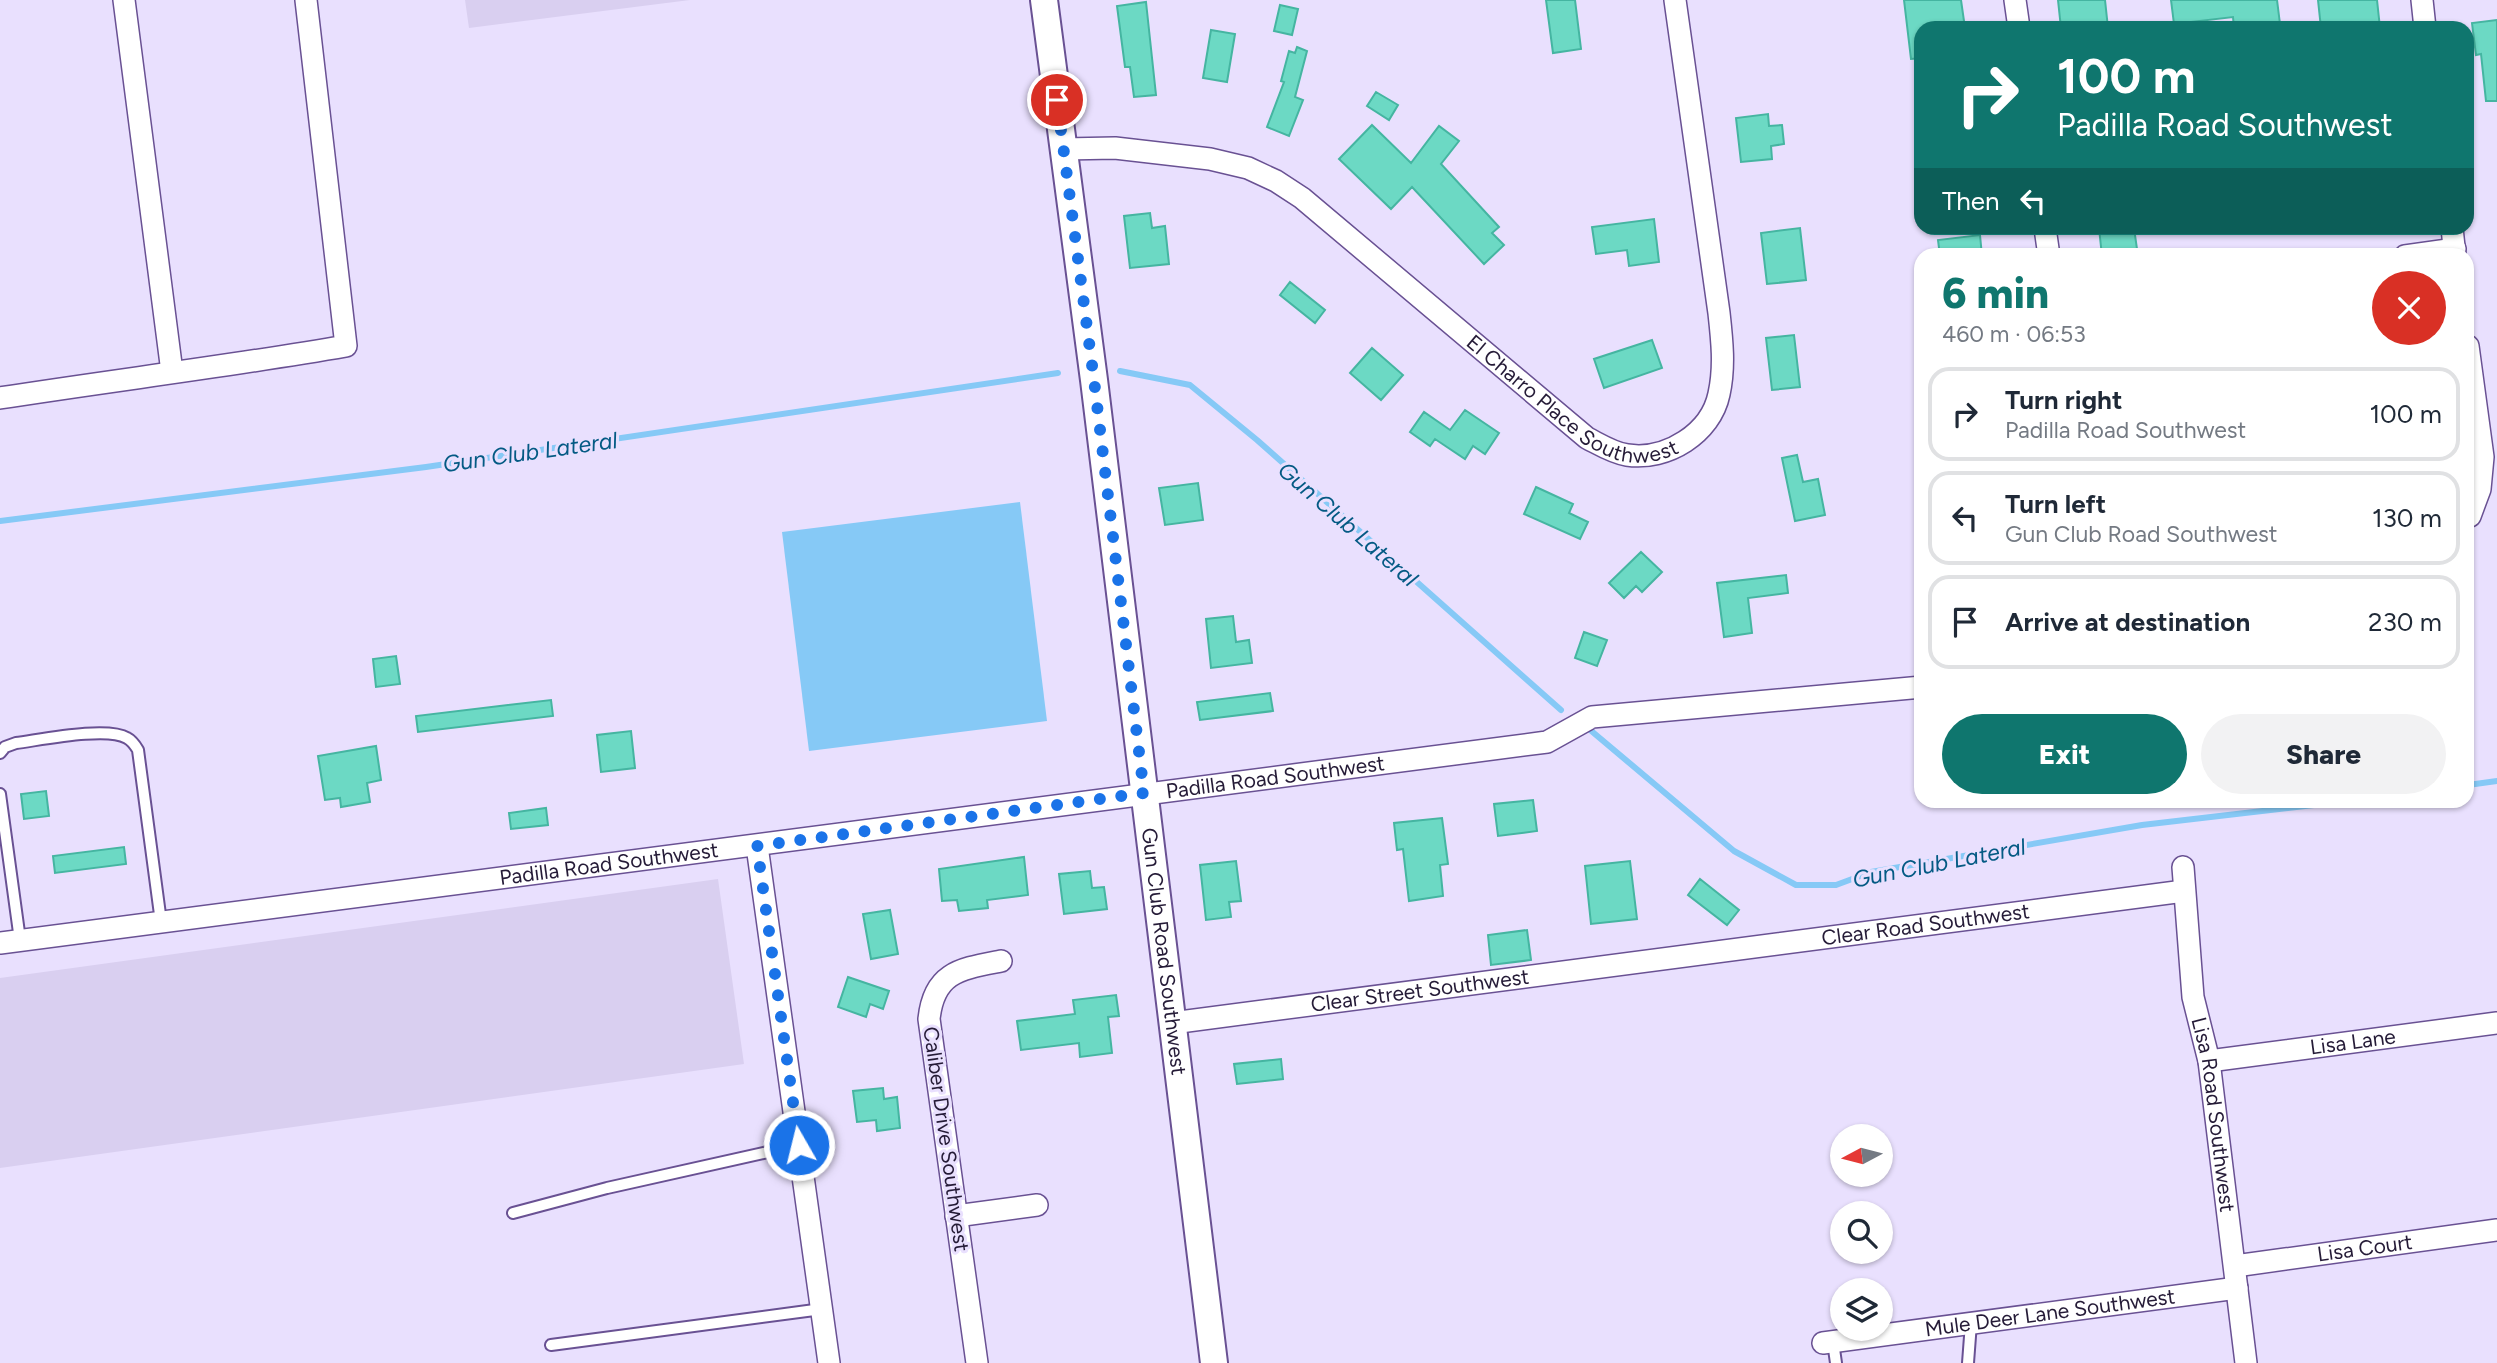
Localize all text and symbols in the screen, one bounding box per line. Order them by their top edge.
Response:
text: 100 m [2057,46,2196,105]
icon: right [1942,49,2033,140]
pin [1027,70,1087,130]
icon: arrive [1038,81,1076,119]
text: Padilla Road Southwest [2057,106,2393,144]
icon: left [2014,182,2052,220]
text: Then [1942,185,2000,217]
text: 6 min [1942,268,2049,319]
button: close [2372,271,2446,345]
text: 460 m · 06:53 [1942,320,2086,348]
street label: El Charro Place Southwest [1462,329,1682,468]
text: Turn right [2005,384,2122,416]
icon: right [1946,395,1984,433]
text: 100 m [2369,398,2442,430]
text: Padilla Road Southwest [2005,416,2246,444]
water label: Gun Club Lateral [441,426,620,478]
water label: Gun Club Lateral [1272,456,1424,593]
text: Turn left [2005,488,2106,520]
icon: left [1946,499,1984,537]
text: 130 m [2372,502,2442,534]
text: Gun Club Road Southwest [2005,520,2277,548]
icon: arrive [1946,603,1984,641]
text: Arrive at destination [2005,606,2250,638]
text: 230 m [2368,606,2442,638]
button: Exit [1942,714,2187,794]
button: Share [2201,714,2446,794]
street label: Padilla Road Southwest [1164,750,1386,803]
street label: Gun Club Road Southwest [1137,826,1192,1077]
water label: Gun Club Lateral [1850,832,2029,894]
street label: Padilla Road Southwest [498,837,720,890]
street label: Clear Road Southwest [1820,898,2031,950]
street label: Clear Street Southwest [1309,964,1531,1017]
street label: Lisa Road Southwest [2186,1014,2240,1213]
street label: Lisa Lane [2308,1023,2397,1060]
street label: Caliber Drive Southwest [918,1025,975,1253]
position arrow [762,1108,836,1182]
north arrow [1830,1124,1894,1186]
map controls [1830,1124,1893,1341]
button: search [1830,1201,1893,1264]
street label: Lisa Court [2316,1229,2414,1267]
button: layers [1830,1278,1893,1341]
street label: Mule Deer Lane Southwest [1923,1283,2177,1341]

